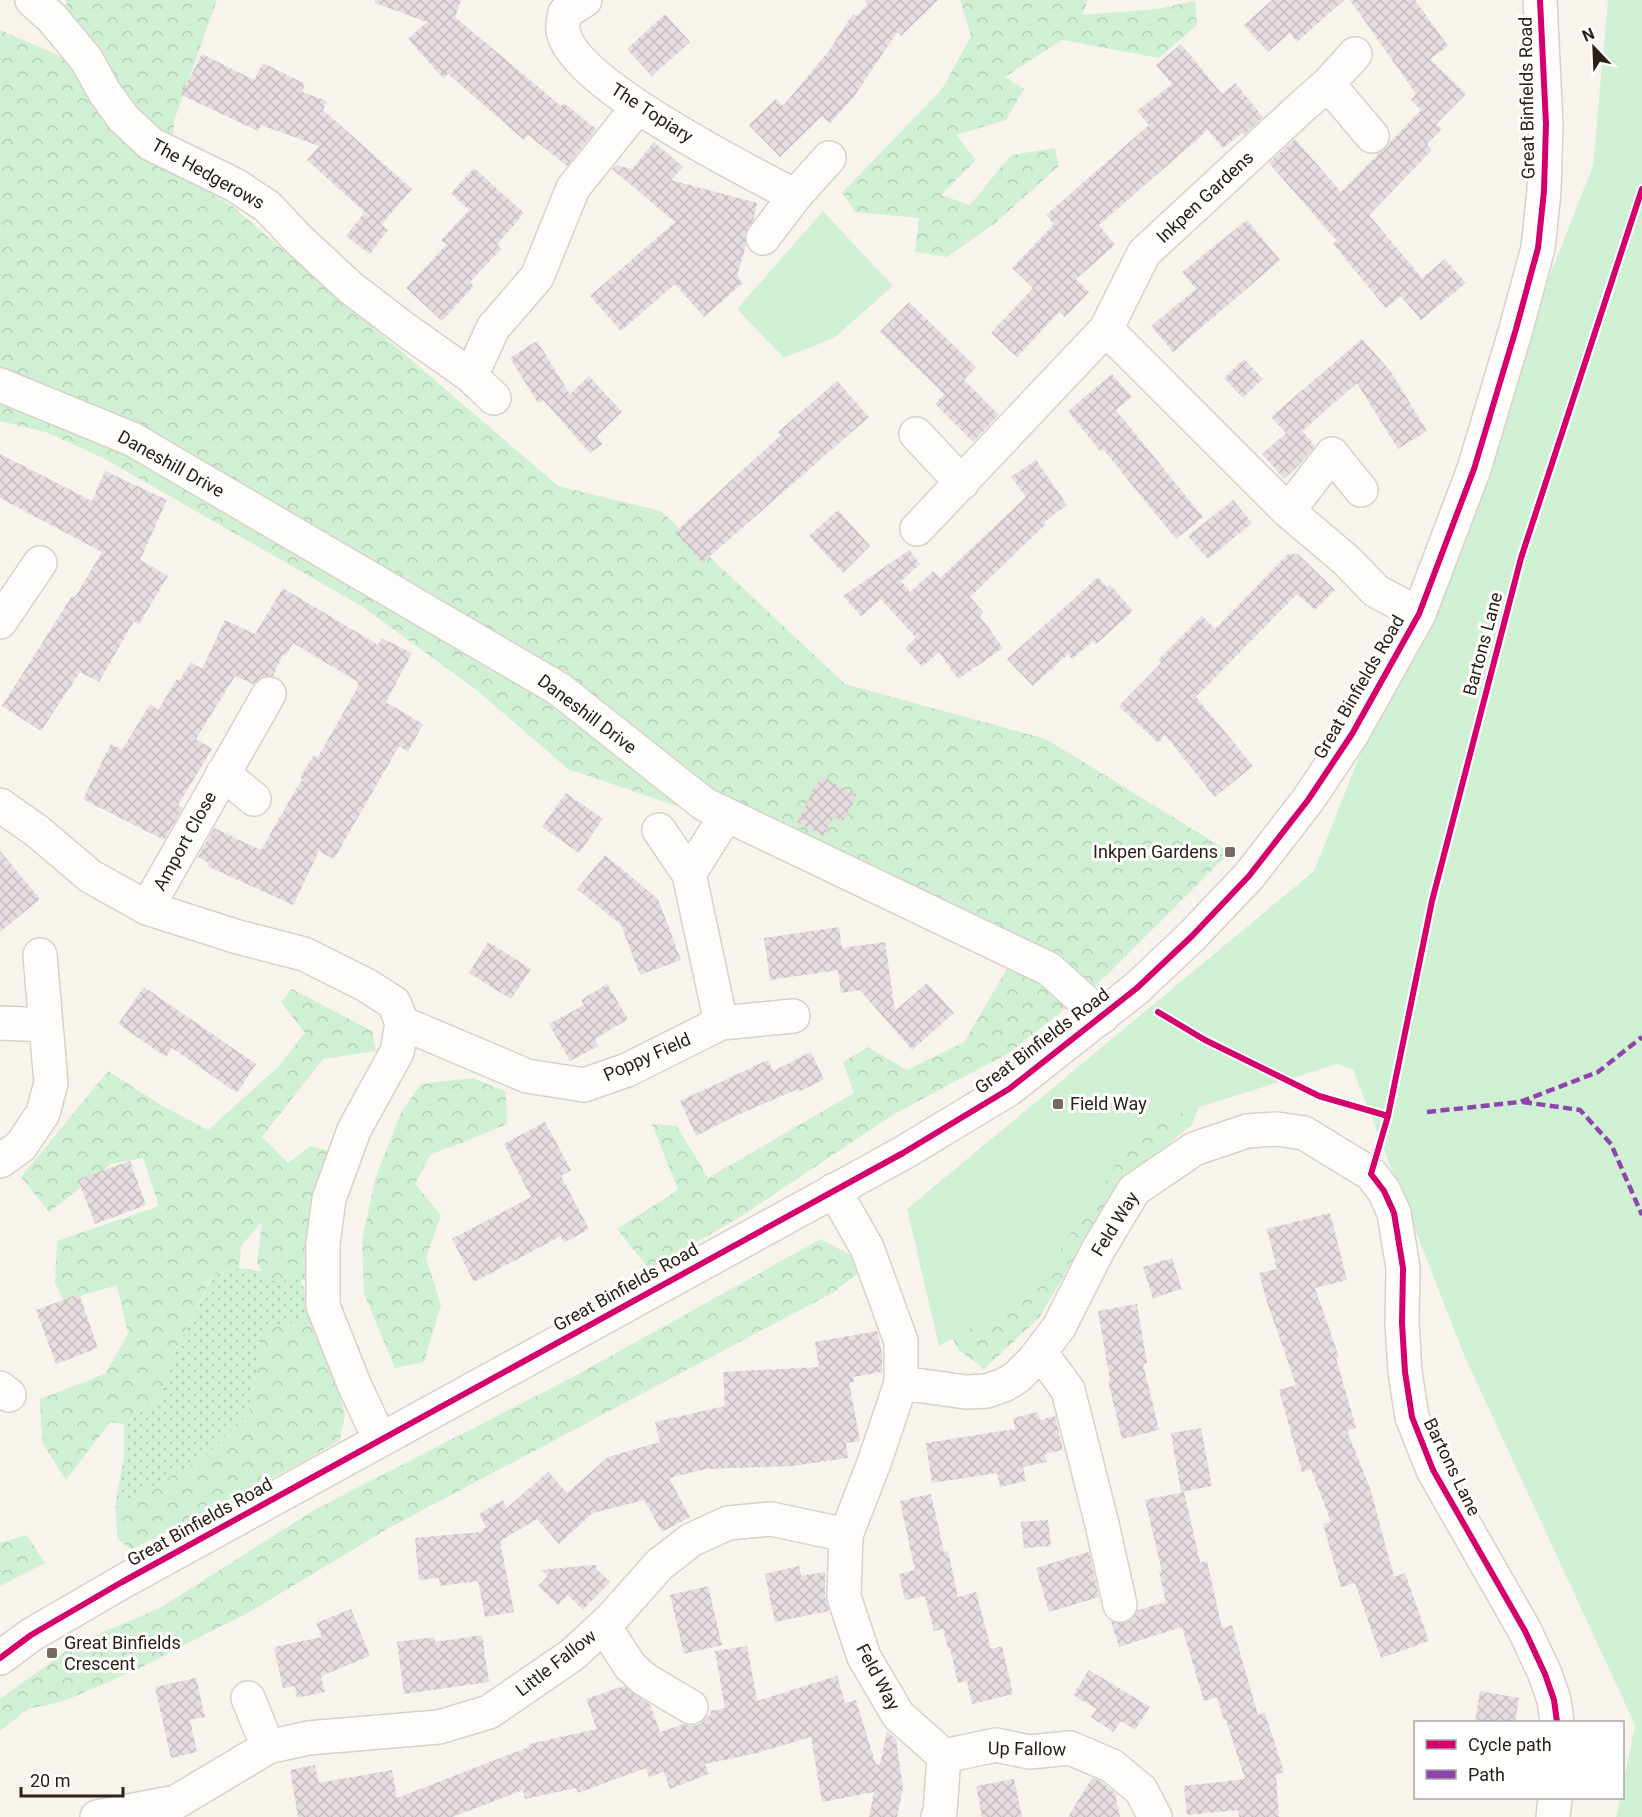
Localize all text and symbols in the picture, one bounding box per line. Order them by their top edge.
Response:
street label: Great Binfields Road [1515,17,1538,179]
north arrow [1564,18,1624,78]
text: N [1579,24,1597,46]
street label: The Topiary [607,78,698,147]
street label: The Hedgerows [148,134,268,213]
street label: Inkpen Gardens [1152,146,1258,247]
street label: Daneshill Drive [114,426,228,501]
street label: Bartons Lane [1459,590,1506,698]
street label: Great Binfields Road [1309,611,1408,762]
street label: Daneshill Drive [534,670,641,758]
street label: Amport Close [149,788,220,894]
place label: Inkpen Gardens [1093,841,1218,862]
marker: Inkpen Gardens [1223,845,1237,859]
street label: Great Binfields Road [970,983,1113,1098]
street label: Poppy Field [600,1028,694,1085]
place label: Field Way [1070,1093,1147,1114]
marker: Field Way [1051,1097,1065,1111]
street label: Feld Way [1087,1187,1143,1260]
street label: Great Binfields Road [550,1238,702,1335]
street label: Bartons Lane [1420,1414,1485,1519]
street label: Great Binfields Road [124,1473,276,1570]
street label: Little Fallow [511,1624,600,1701]
place label: Great Binfields Crescent [64,1632,181,1674]
street label: Feld Way [852,1640,905,1714]
marker: Great Binfields Crescent [45,1646,59,1660]
legend [1414,1721,1624,1799]
text: Cycle path [1468,1734,1552,1755]
street label: Up Fallow [988,1737,1067,1760]
scale bar [21,1760,123,1798]
text: Path [1468,1764,1505,1785]
text: 20 m [30,1770,70,1791]

